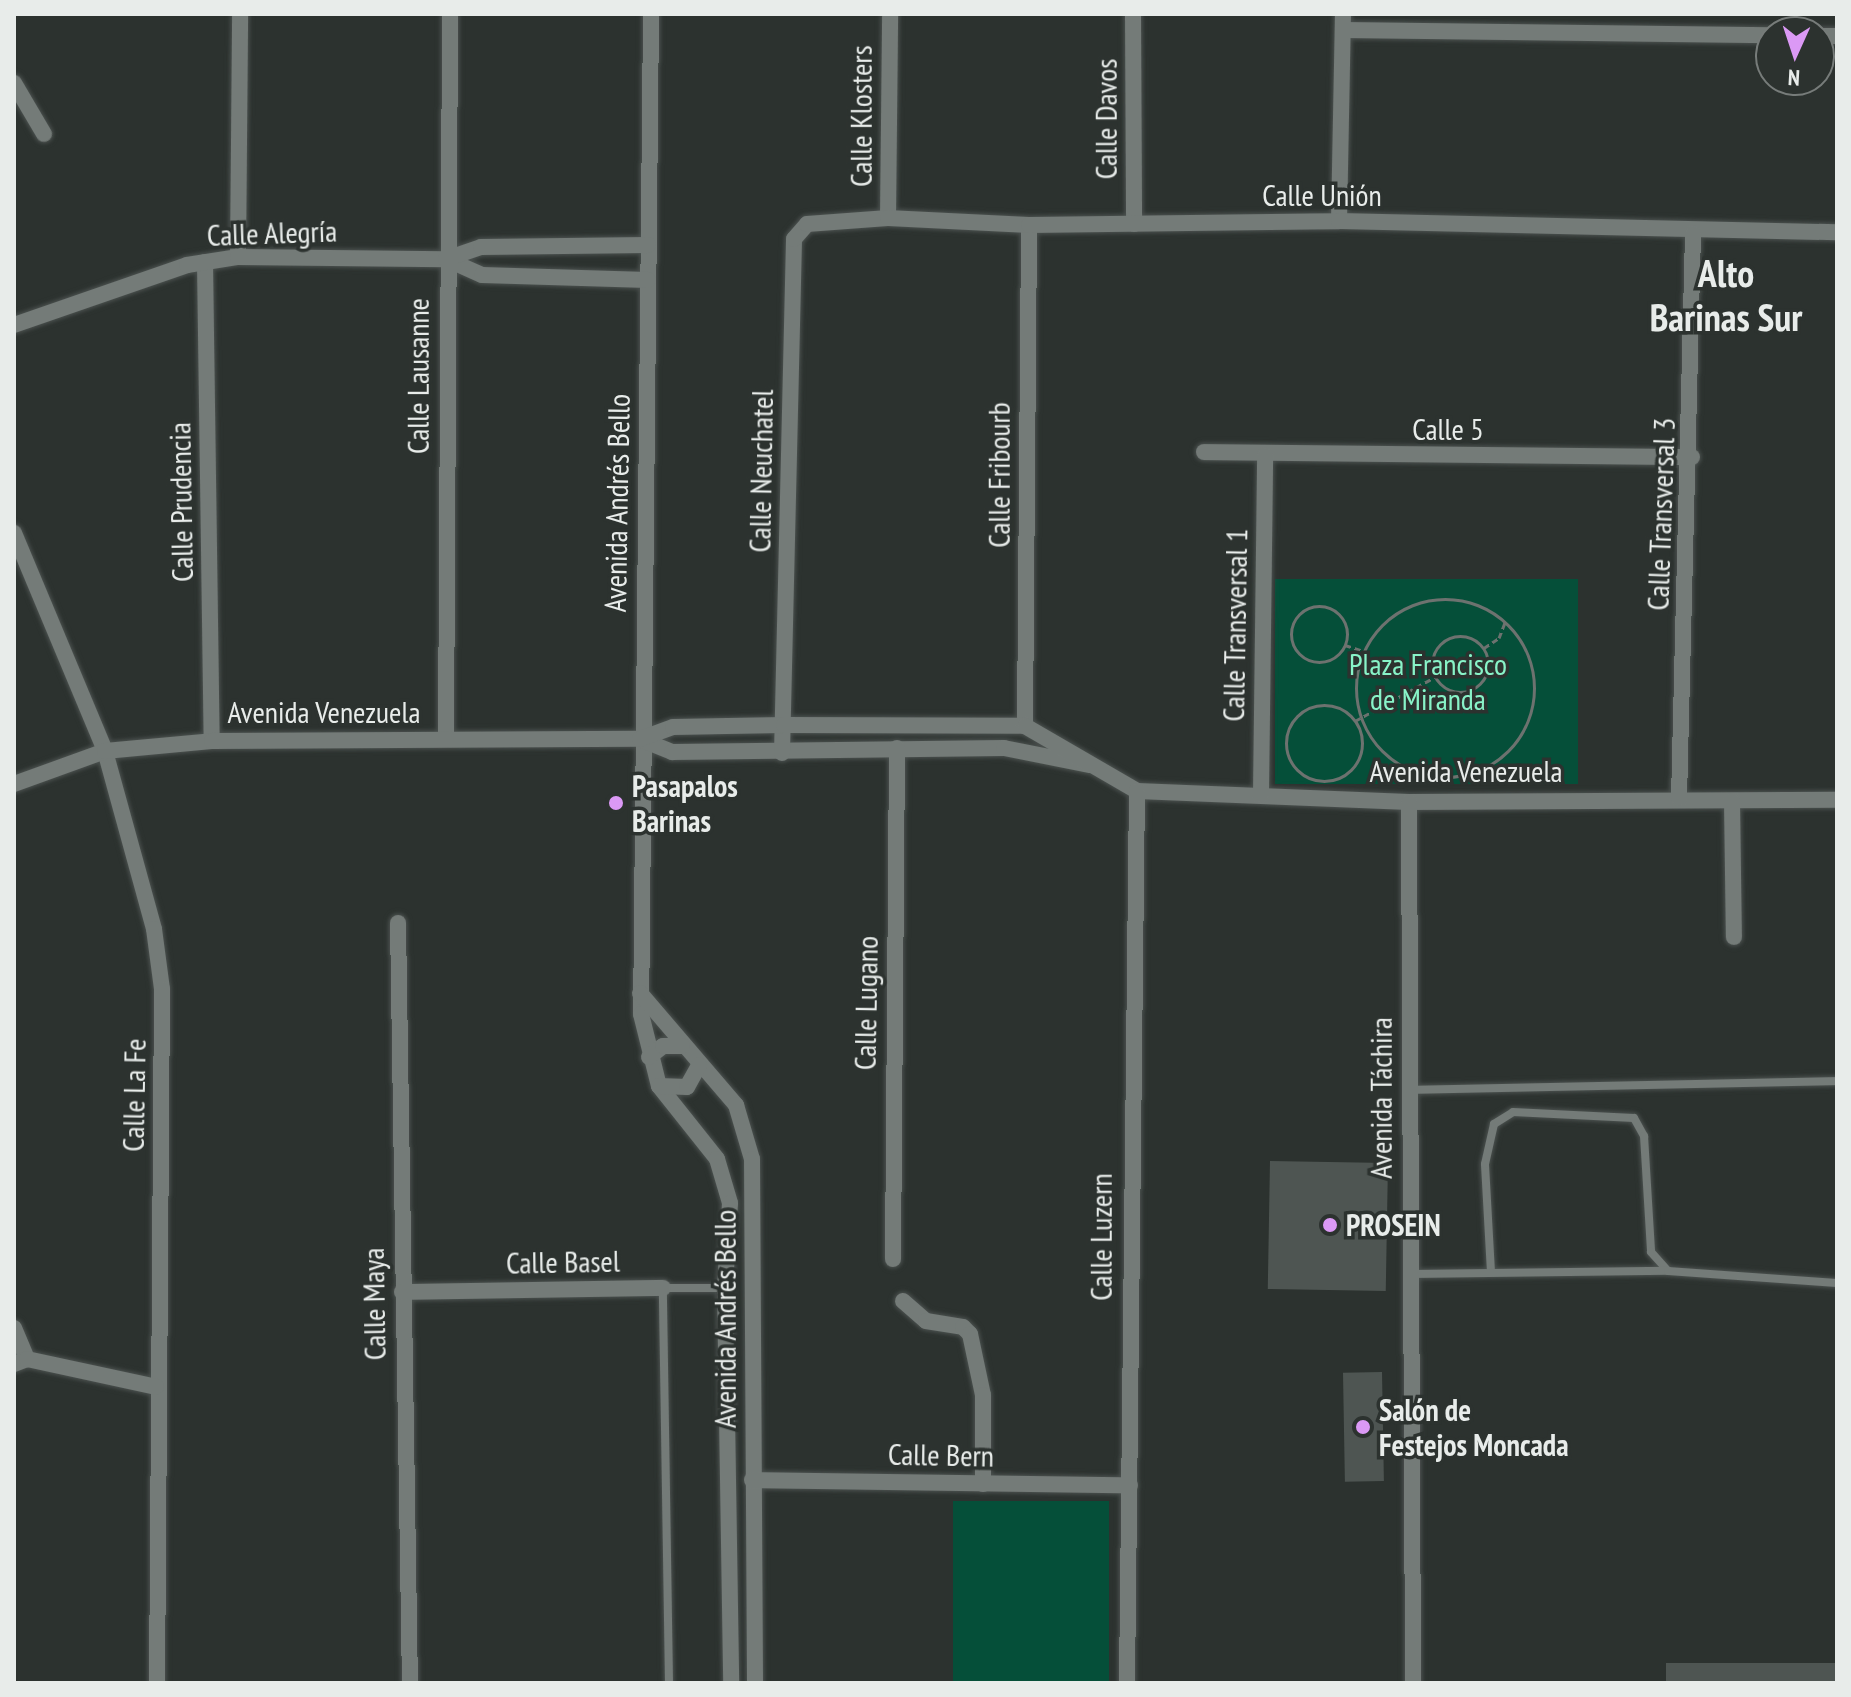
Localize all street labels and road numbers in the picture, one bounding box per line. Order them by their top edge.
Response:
street label: Calle Klosters [843,45,879,187]
street label: Calle Davos [1088,59,1124,179]
street label: Calle Unión [1262,177,1382,213]
street label: Calle Alegría [206,213,338,253]
street label: Calle Lausanne [400,298,436,454]
street label: Calle Neuchatel [742,389,780,553]
street label: Avenida Andrés Bello [597,393,637,613]
street label: Calle Fribourb [981,402,1017,548]
street label: Calle 5 [1412,411,1484,447]
street label: Calle Transversal 3 [1640,417,1682,611]
street label: Calle Prudencia [162,422,200,582]
street label: Calle Transversal 1 [1215,528,1255,722]
street label: Avenida Venezuela [227,694,421,730]
street label: Avenida Venezuela [1369,753,1563,789]
street label: Calle Lugano [847,936,885,1070]
street label: Avenida Táchira [1363,1017,1399,1179]
street label: Calle La Fe [115,1038,153,1152]
street label: Calle Luzern [1083,1173,1119,1301]
street label: Avenida Andrés Bello [707,1209,743,1429]
street label: Calle Basel [506,1243,620,1281]
street label: Calle Maya [355,1247,393,1361]
street label: Calle Bern [888,1436,994,1474]

